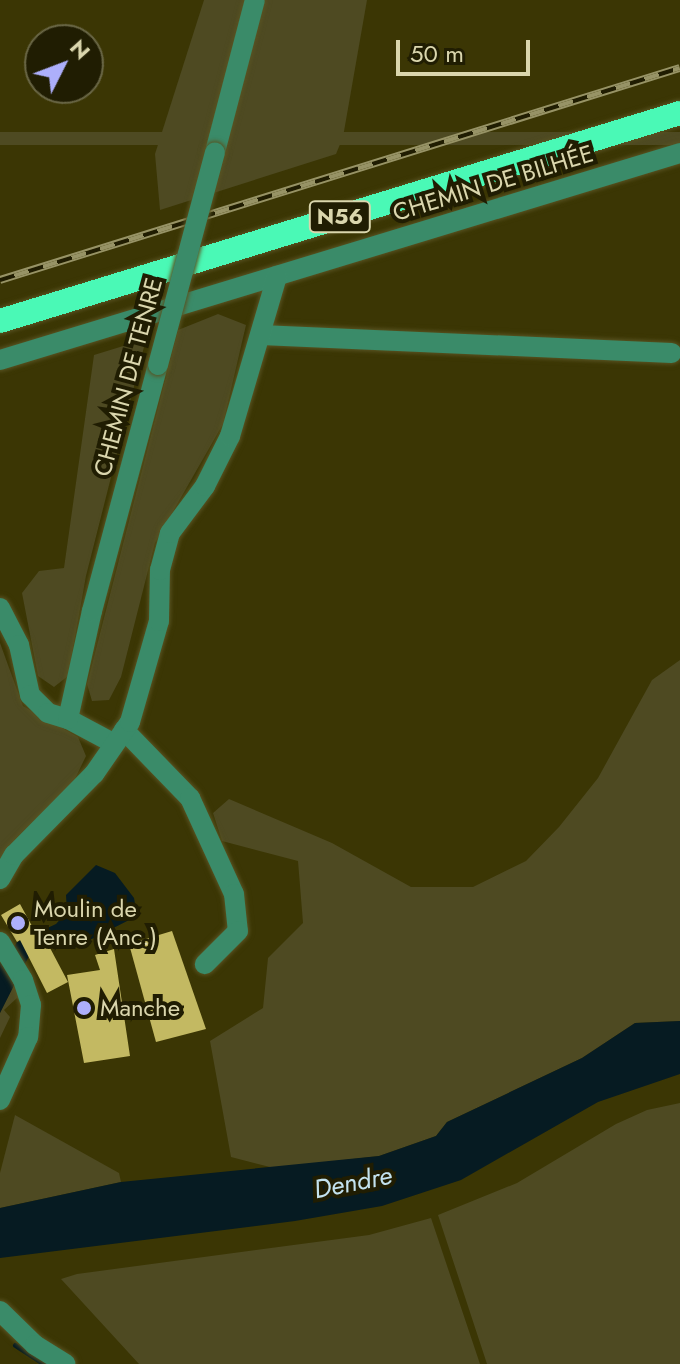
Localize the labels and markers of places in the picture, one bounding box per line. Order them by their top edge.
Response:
place label: Moulin de Tenre (Anc.) [34,895,157,951]
marker: Moulin de Tenre (Anc.) [9,914,27,932]
place label: Manche [100,994,180,1022]
marker: Manche [75,999,93,1017]

